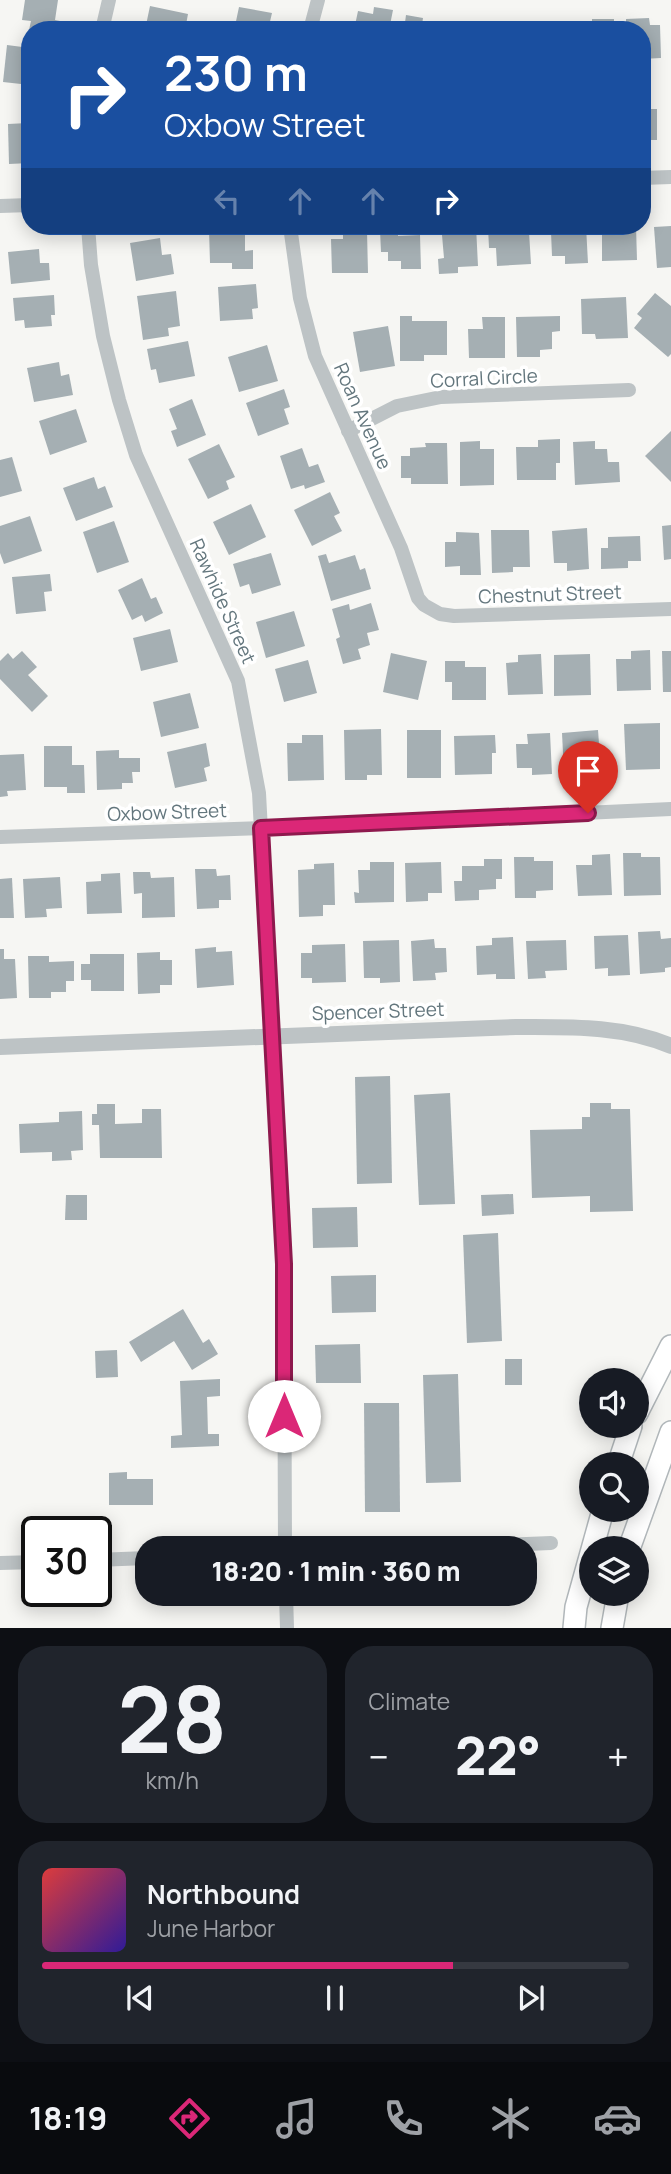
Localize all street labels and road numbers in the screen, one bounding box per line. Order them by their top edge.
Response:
street label: Roan Avenue [328,359,398,473]
street label: Corral Circle [430,362,538,394]
street label: Rawhide Street [184,534,262,668]
street label: Chestnut Street [478,579,622,609]
street label: Oxbow Street [107,797,227,827]
street label: Spencer Street [311,996,445,1026]

